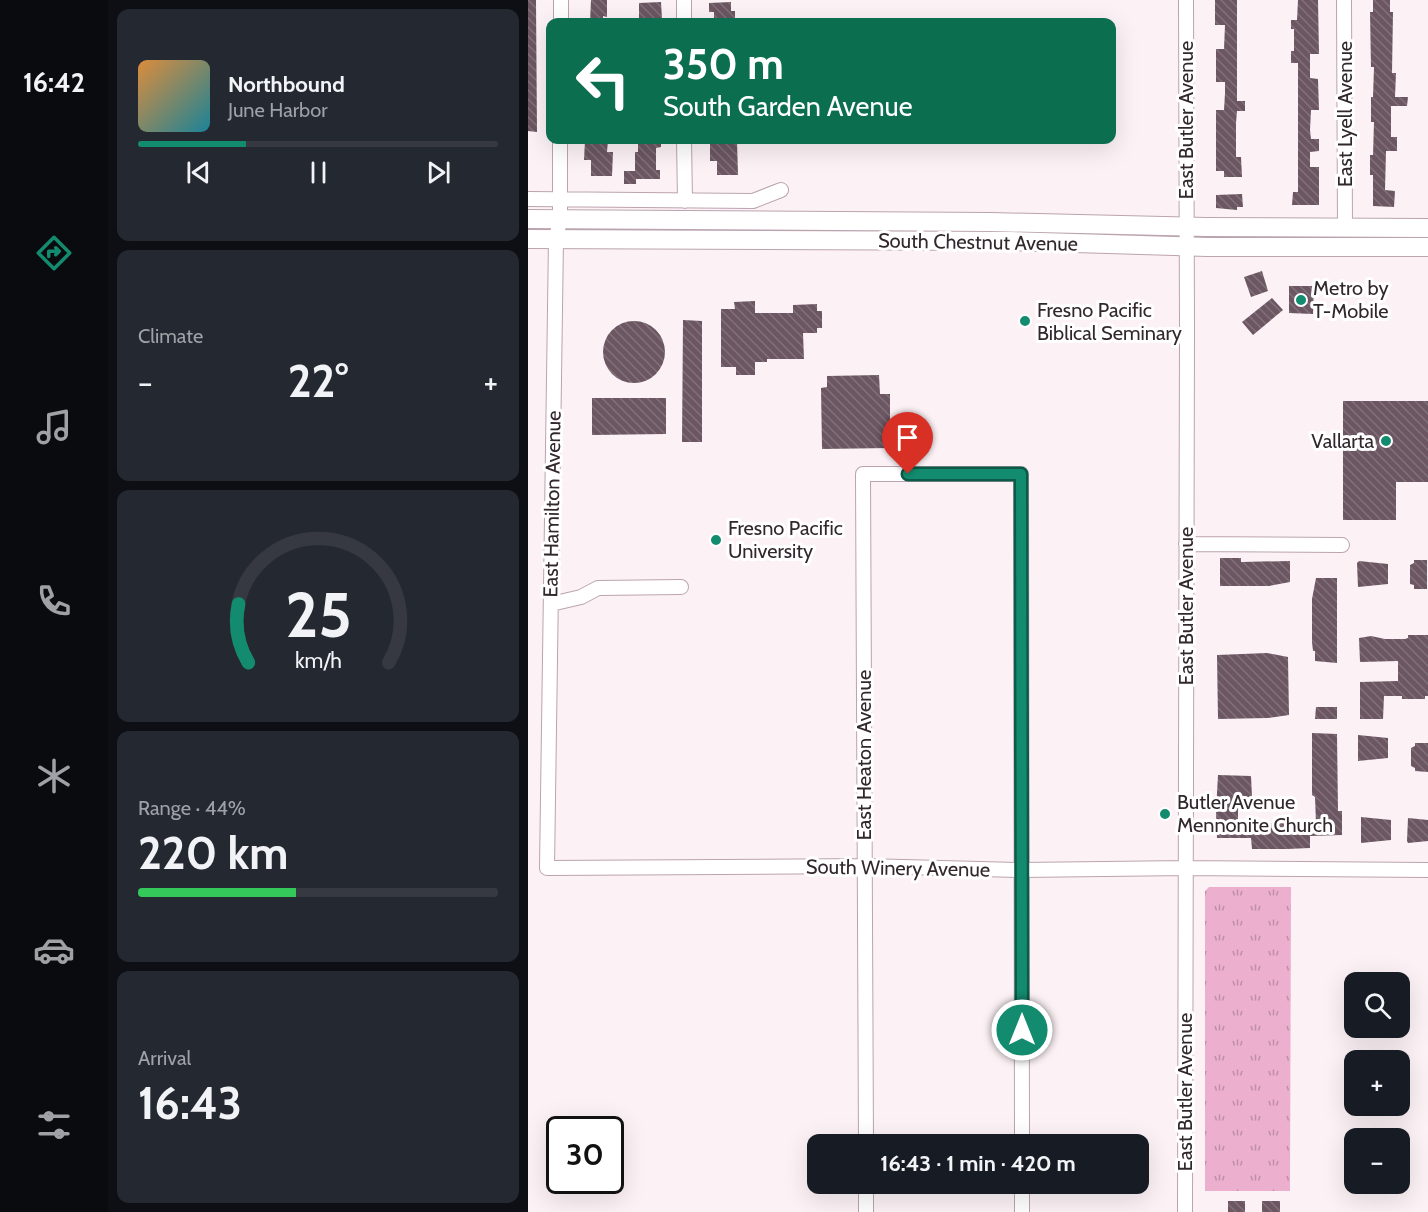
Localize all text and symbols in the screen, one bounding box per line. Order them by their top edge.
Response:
text: 350 m [663,38,784,90]
street label: East Butler Avenue [1174,41,1198,199]
street label: East Lyell Avenue [1333,41,1357,187]
icon: left [564,42,642,120]
text: 16:42 [23,66,85,99]
text: Northbound [228,71,345,98]
text: South Garden Avenue [663,90,912,123]
text: June Harbor [228,98,328,122]
icon: previous [182,156,215,189]
icon: pause [302,156,335,189]
icon: next [422,156,455,189]
street label: South Chestnut Avenue [878,228,1078,256]
icon: directions [33,232,75,274]
place label: Metro by T-Mobile [1313,276,1389,323]
marker: Metro by T-Mobile [1294,293,1308,307]
place label: Fresno Pacific Biblical Seminary [1037,298,1182,345]
marker: Fresno Pacific Biblical Seminary [1018,314,1032,328]
text: Climate [138,324,203,348]
text: 22° [288,354,348,408]
text: − [138,362,153,402]
text: + [483,362,498,402]
icon: music [33,406,75,448]
street label: East Hamilton Avenue [538,410,566,598]
pin [882,412,933,474]
icon: arrive [891,421,924,454]
place label: Vallarta [1311,429,1374,453]
marker: Vallarta [1379,434,1393,448]
place label: Fresno Pacific University [728,516,843,563]
street label: East Butler Avenue [1174,527,1198,685]
marker: Fresno Pacific University [709,533,723,547]
text: 25 [285,577,351,653]
icon: phone [33,580,75,622]
text: km/h [295,647,341,673]
street label: East Heaton Avenue [852,670,876,840]
icon: climate [33,755,75,797]
place label: Butler Avenue Mennonite Church [1177,790,1333,837]
text: Range · 44% [138,796,246,820]
marker: Butler Avenue Mennonite Church [1158,807,1172,821]
text: 220 km [138,826,288,880]
street label: South Winery Avenue [806,854,990,882]
icon: car [33,929,75,971]
map controls [1344,972,1410,1194]
button: search [1344,972,1410,1038]
position arrow [990,998,1054,1062]
street label: East Butler Avenue [1173,1013,1197,1171]
text: Arrival [138,1046,191,1070]
button: + [1344,1050,1410,1116]
text: 16:43 [138,1076,242,1130]
icon: filters [33,1104,75,1146]
speed limit sign: 30 [546,1116,624,1194]
button: − [1344,1128,1410,1194]
text: 16:43 · 1 min · 420 m [880,1150,1076,1177]

